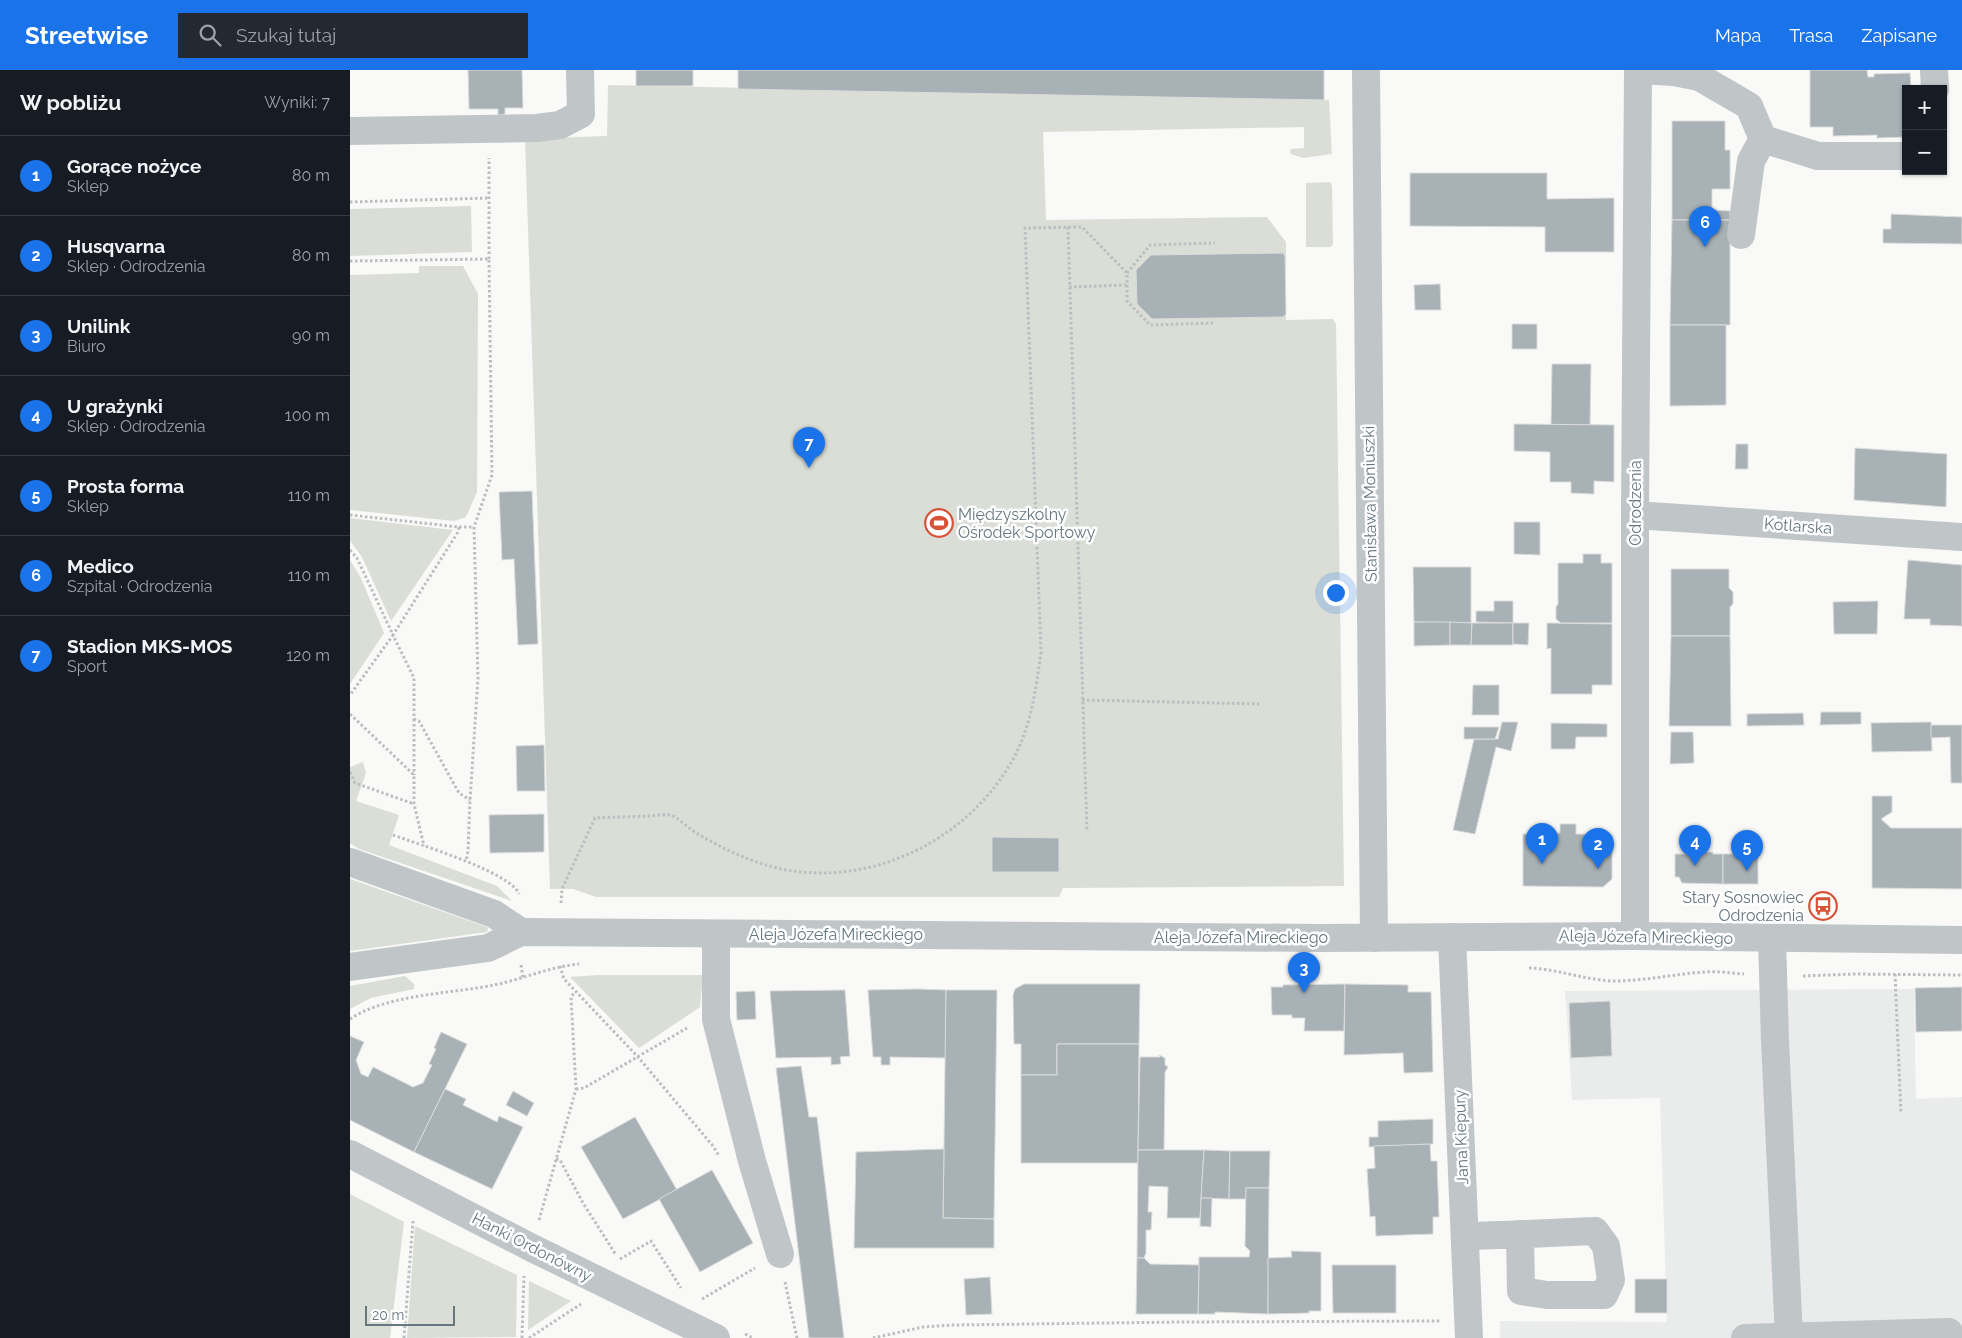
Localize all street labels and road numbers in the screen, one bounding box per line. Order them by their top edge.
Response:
street label: Stanisława Moniuszki [1359,426,1381,582]
street label: Odrodzenia [1626,460,1645,546]
street label: Kotlarska [1763,514,1833,538]
street label: Aleja Józefa Mireckiego [749,925,923,944]
street label: Aleja Józefa Mireckiego [1559,926,1733,948]
street label: Aleja Józefa Mireckiego [1154,928,1328,947]
street label: Jana Kiepury [1450,1089,1472,1185]
street label: Hanki Ordonówny [469,1209,595,1286]

